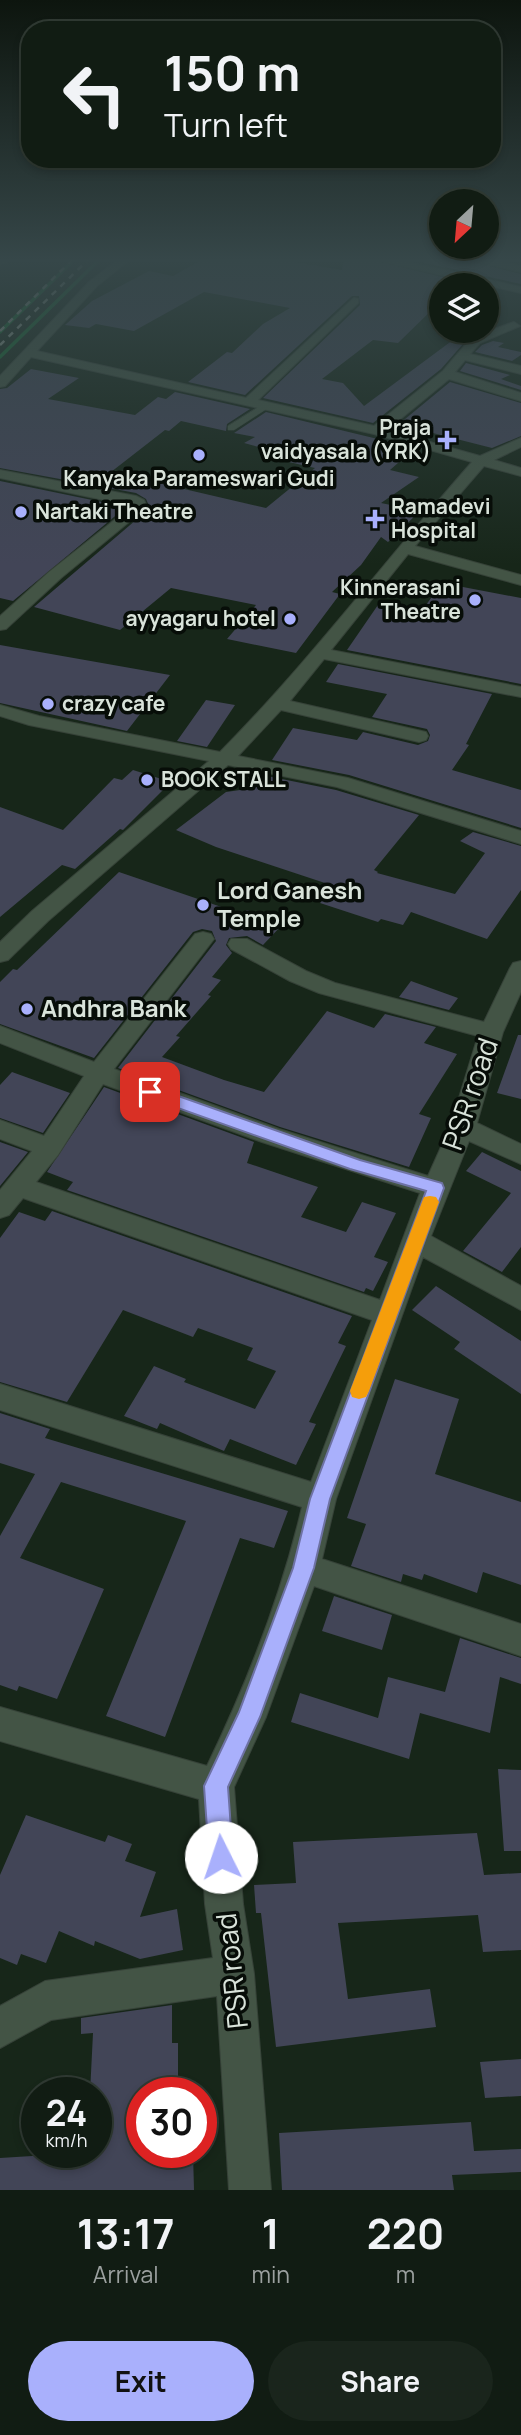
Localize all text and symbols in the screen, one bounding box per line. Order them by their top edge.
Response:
text: 150 m [164,39,300,106]
icon: left [49,49,140,140]
text: Turn left [164,103,288,147]
north arrow [429,189,499,259]
map controls [429,189,499,343]
button: layers [429,273,499,343]
place label: Praja vaidyasala (YRK) [261,413,431,465]
marker: Praja vaidyasala (YRK) [437,430,457,450]
marker: Kanyaka Parameswari Gudi [191,447,207,463]
place label: Kanyaka Parameswari Gudi [63,464,335,492]
place label: Ramadevi Hospital [391,492,491,544]
place label: Nartaki Theatre [35,497,193,525]
marker: Nartaki Theatre [13,504,29,520]
marker: Ramadevi Hospital [365,509,385,529]
place label: Kinnerasani Theatre [340,573,461,625]
marker: Kinnerasani Theatre [467,592,483,608]
place label: ayyagaru hotel [125,604,276,632]
marker: ayyagaru hotel [282,611,298,627]
place label: crazy cafe [62,689,165,717]
marker: crazy cafe [40,696,56,712]
place label: BOOK STALL [161,765,286,793]
marker: BOOK STALL [139,772,155,788]
place label: Lord Ganesh Temple [217,873,362,934]
marker: Lord Ganesh Temple [195,897,211,913]
place label: Andhra Bank [41,991,188,1024]
marker: Andhra Bank [19,1001,35,1017]
street label: PSR road [432,1033,506,1155]
pin [120,1062,180,1122]
icon: arrive [131,1073,169,1111]
position arrow [184,1820,258,1894]
street label: PSR road [206,1911,256,2031]
speed limit sign: 30 [126,2077,217,2168]
text: 24 [46,2089,87,2137]
text: km/h [46,2128,87,2152]
text: 13:17 [77,2204,175,2262]
text: 1 [261,2204,280,2262]
text: 220 [367,2204,444,2262]
text: Arrival [93,2258,159,2290]
text: min [251,2258,290,2290]
text: m [396,2258,415,2290]
button: Exit [28,2341,254,2421]
button: Share [268,2341,493,2421]

